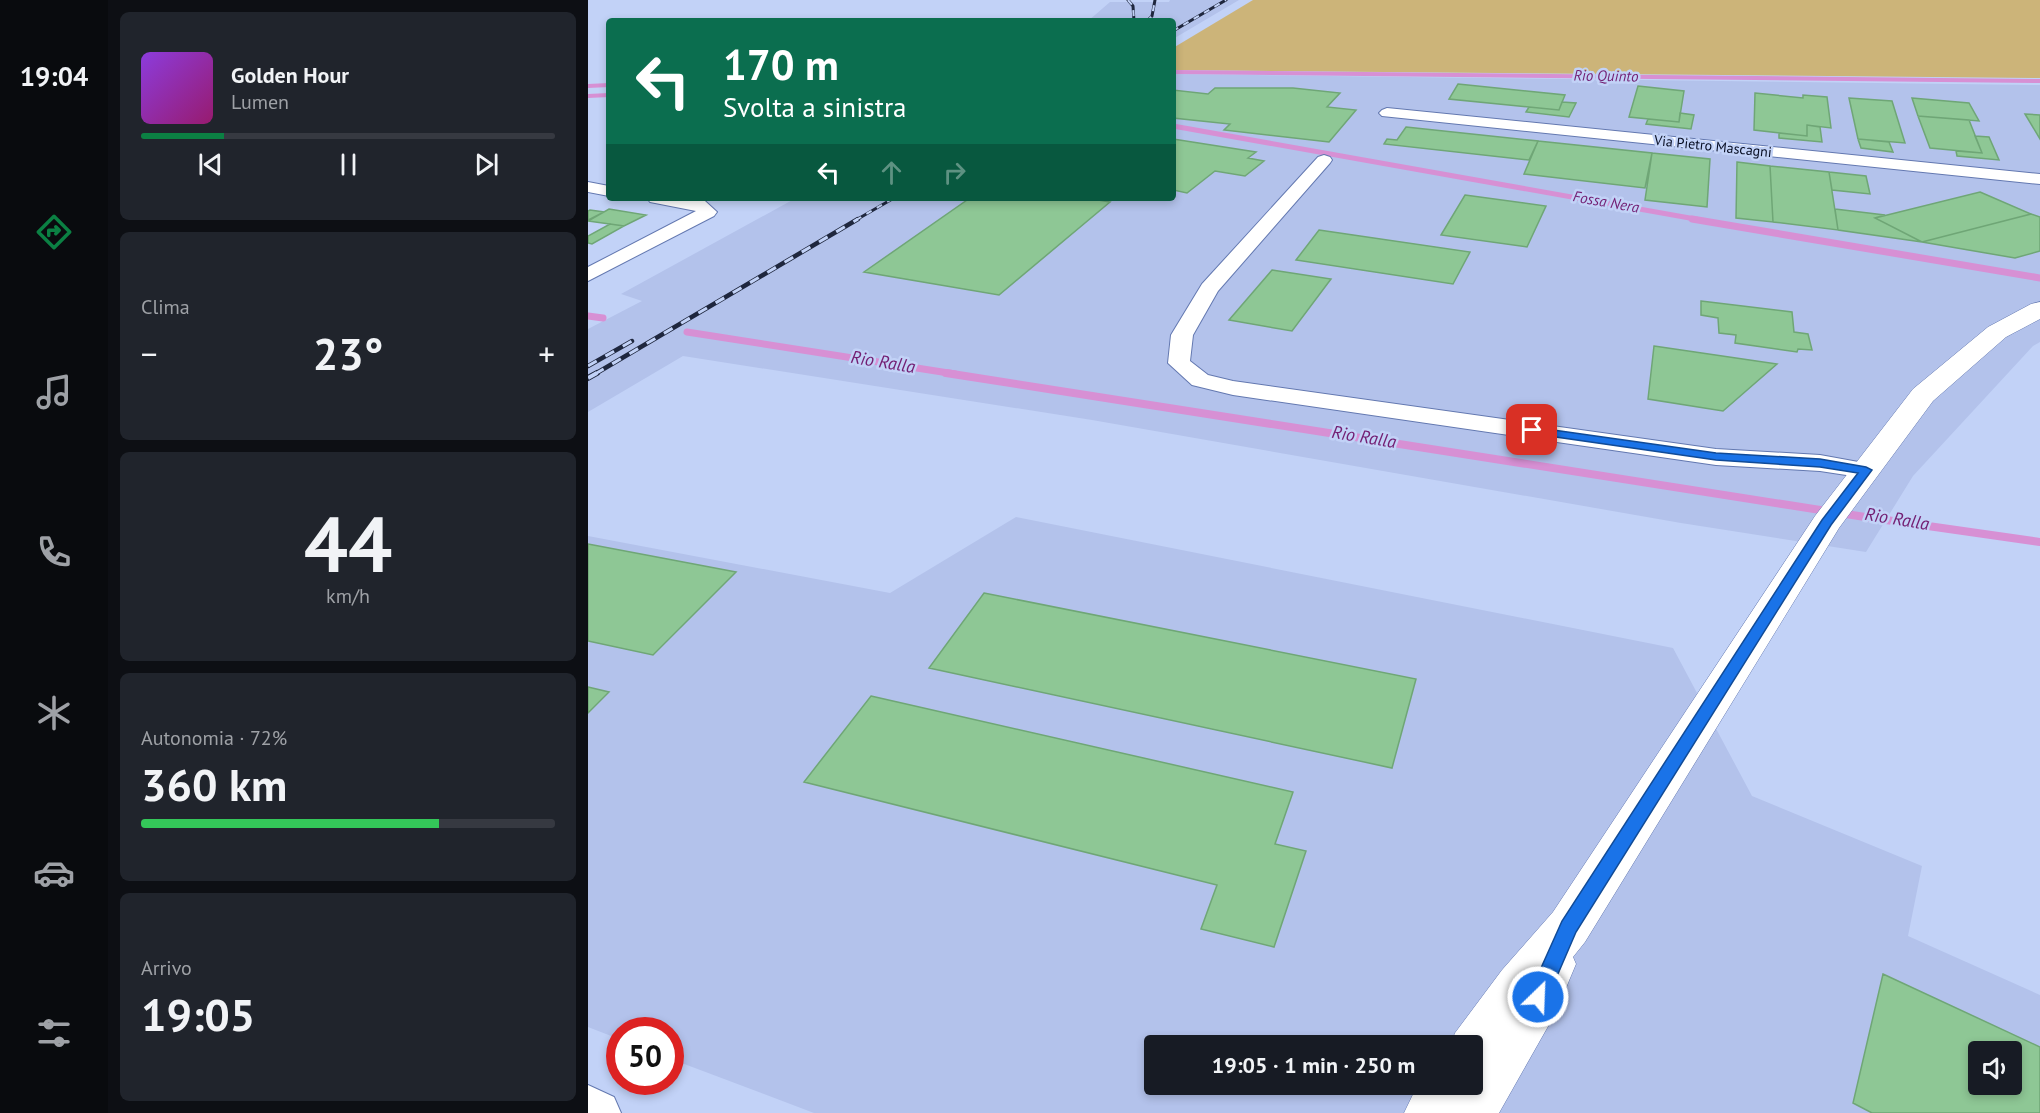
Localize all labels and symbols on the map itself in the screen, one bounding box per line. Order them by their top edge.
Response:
water label: Rio Quinto [1573,65,1639,86]
street label: Via Pietro Mascagni [1652,131,1773,161]
water label: Fossa Nera [1571,186,1641,217]
water label: Rio Ralla [849,345,917,378]
pin [1506,404,1557,455]
water label: Rio Ralla [1330,420,1398,453]
water label: Rio Ralla [1863,502,1931,535]
position arrow [1506,965,1570,1029]
speed limit sign: 50 [606,1017,684,1095]

